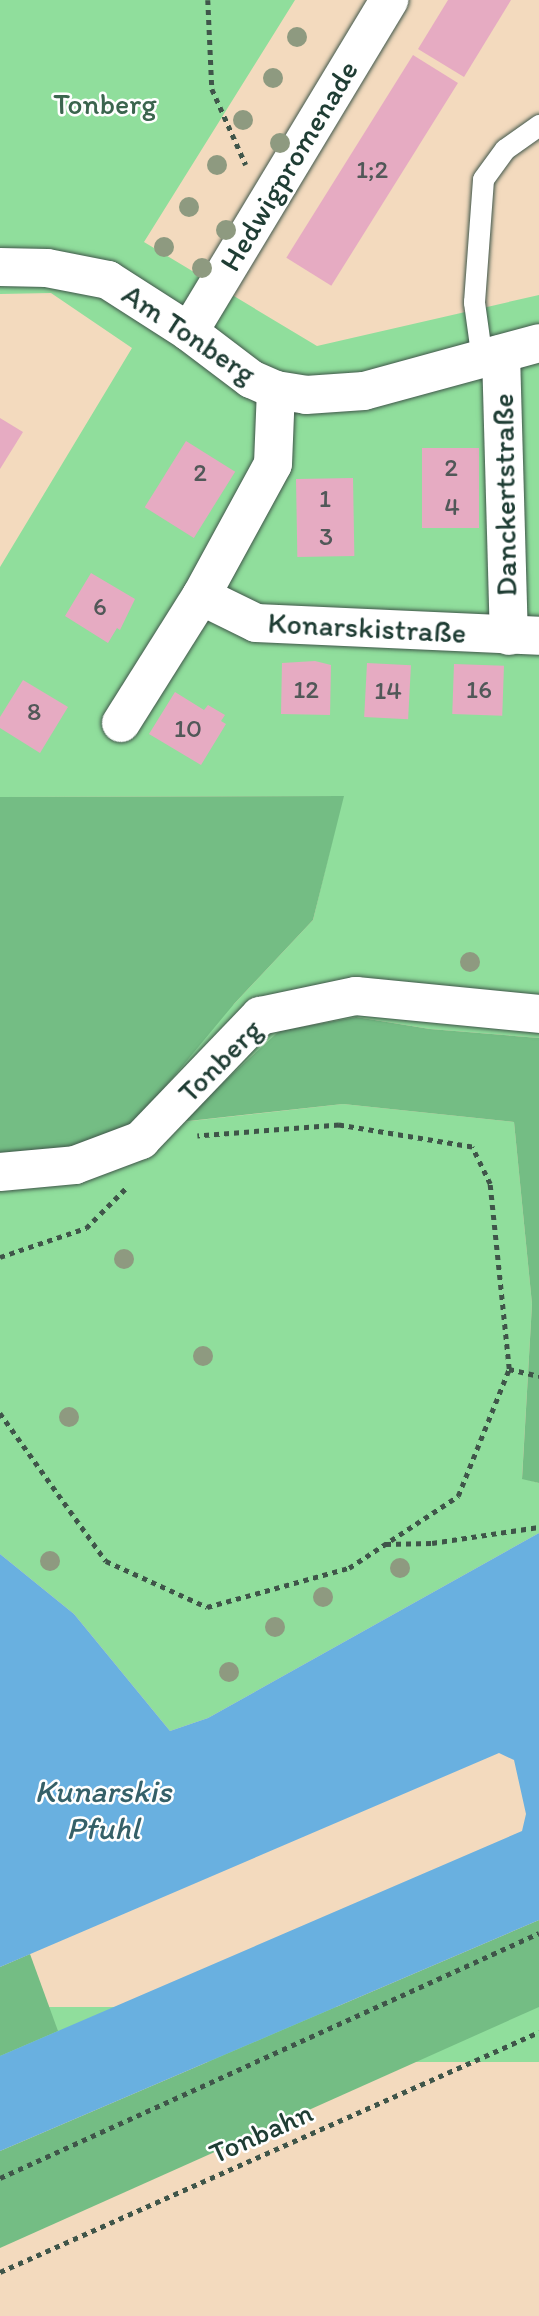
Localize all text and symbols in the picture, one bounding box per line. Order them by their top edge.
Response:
street label: Hedwigpromenade [212,54,366,278]
park label: Tonberg [53,86,157,122]
house number: 1;2 [356,154,388,186]
street label: Am Tonberg [115,276,263,392]
street label: Danckertstraße [485,393,525,597]
house number: 2 [444,452,458,484]
house number: 2 [193,457,207,489]
house number: 1 [319,483,331,515]
house number: 4 [444,491,460,523]
house number: 3 [319,521,333,553]
house number: 6 [93,591,107,623]
street label: Konarskistraße [267,605,467,651]
house number: 12 [293,674,319,706]
house number: 16 [466,674,492,706]
house number: 14 [374,675,402,707]
house number: 8 [27,696,41,728]
house number: 10 [174,713,202,745]
street label: Tonberg [171,1012,269,1110]
water label: Kunarskis Pfuhl [35,1773,171,1848]
street label: Tonbahn [204,2094,318,2172]

